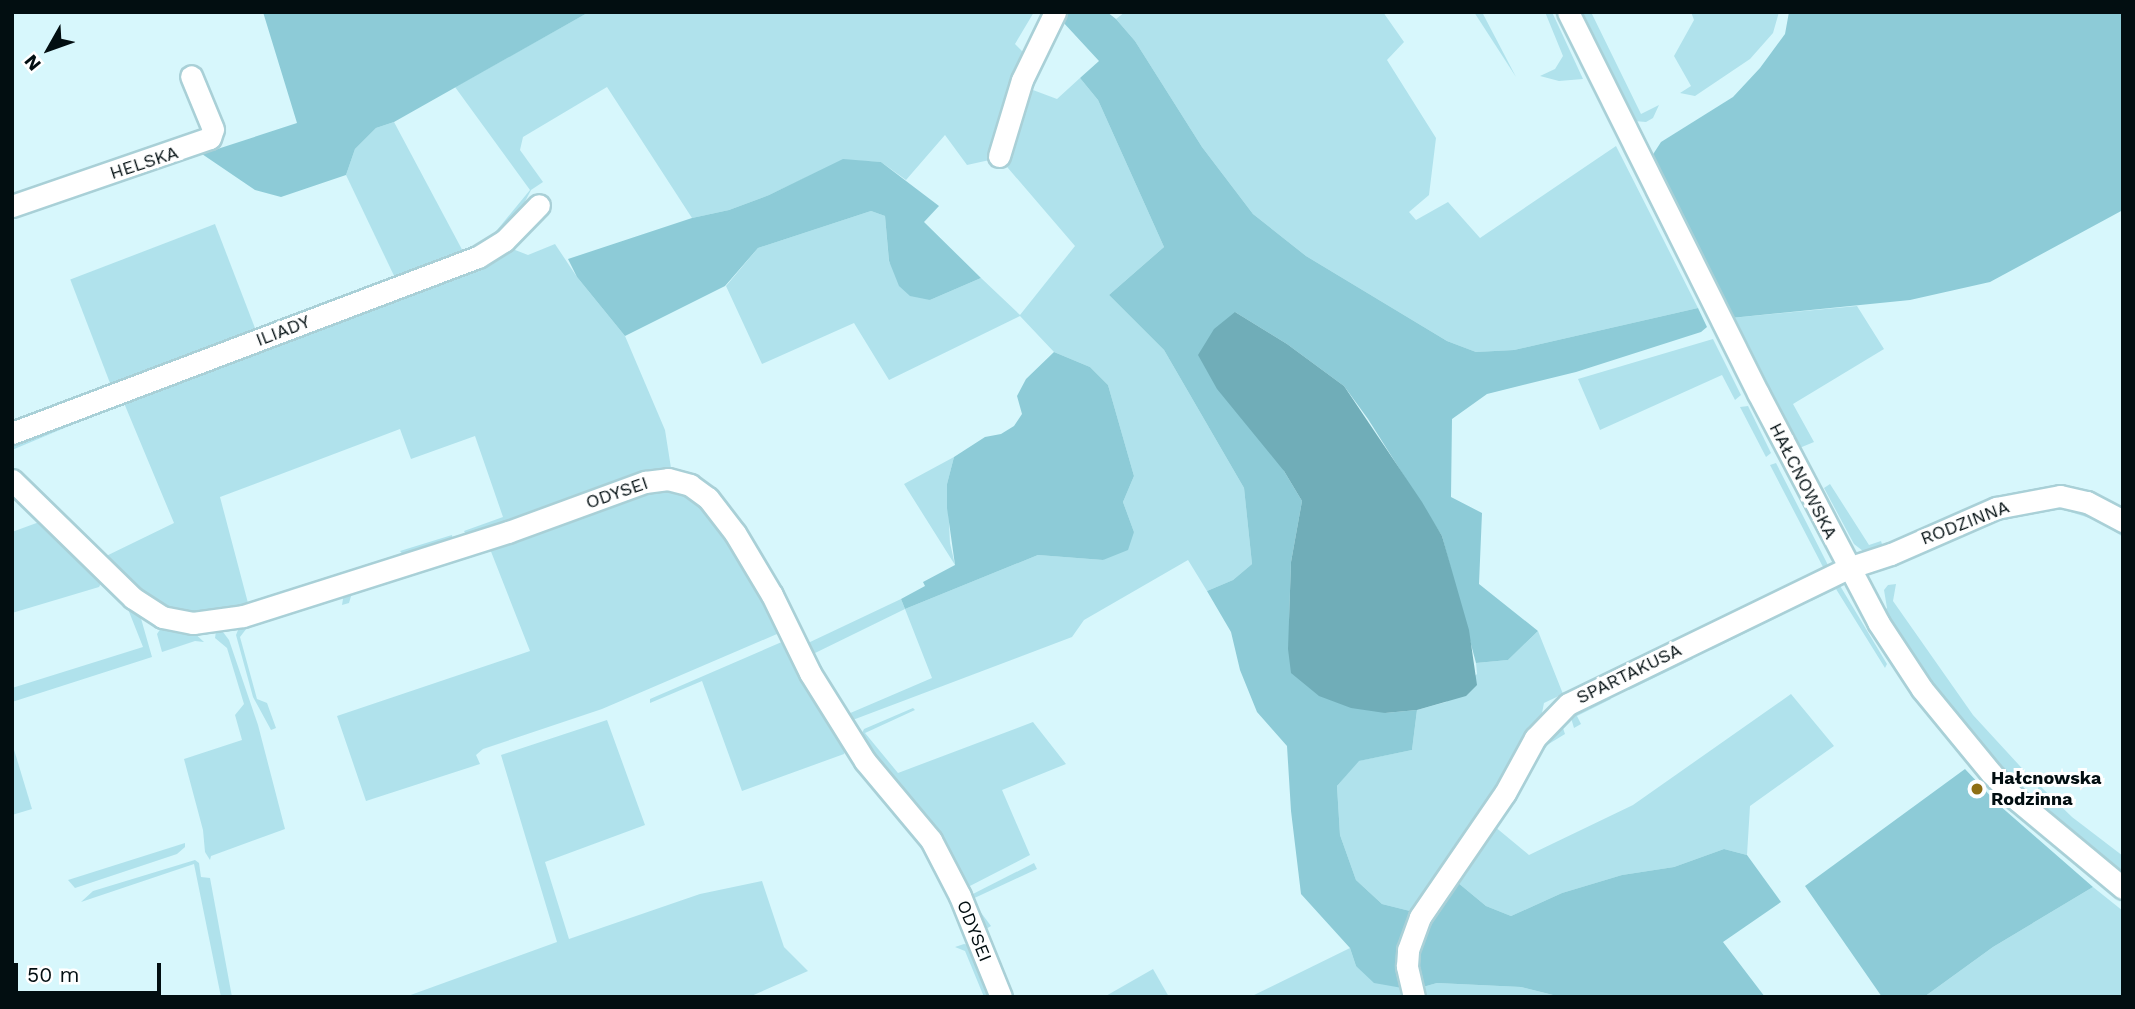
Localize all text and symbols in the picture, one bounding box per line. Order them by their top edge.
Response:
north arrow [14,14,84,84]
text: N [19,50,46,76]
street label: HELSKA [107,142,181,184]
street label: ILIADY [253,311,313,351]
street label: HAŁCNOWSKA [1764,419,1842,543]
street label: ODYSEI [583,472,651,514]
street label: RODZINNA [1918,496,2012,550]
street label: SPARTAKUSA [1573,639,1685,709]
place label: Hałcnowska Rodzinna [1991,768,2101,810]
marker: Hałcnowska Rodzinna [1969,781,1985,797]
street label: ODYSEI [952,897,996,965]
scale bar [18,950,164,994]
text: 50 m [27,962,79,987]

